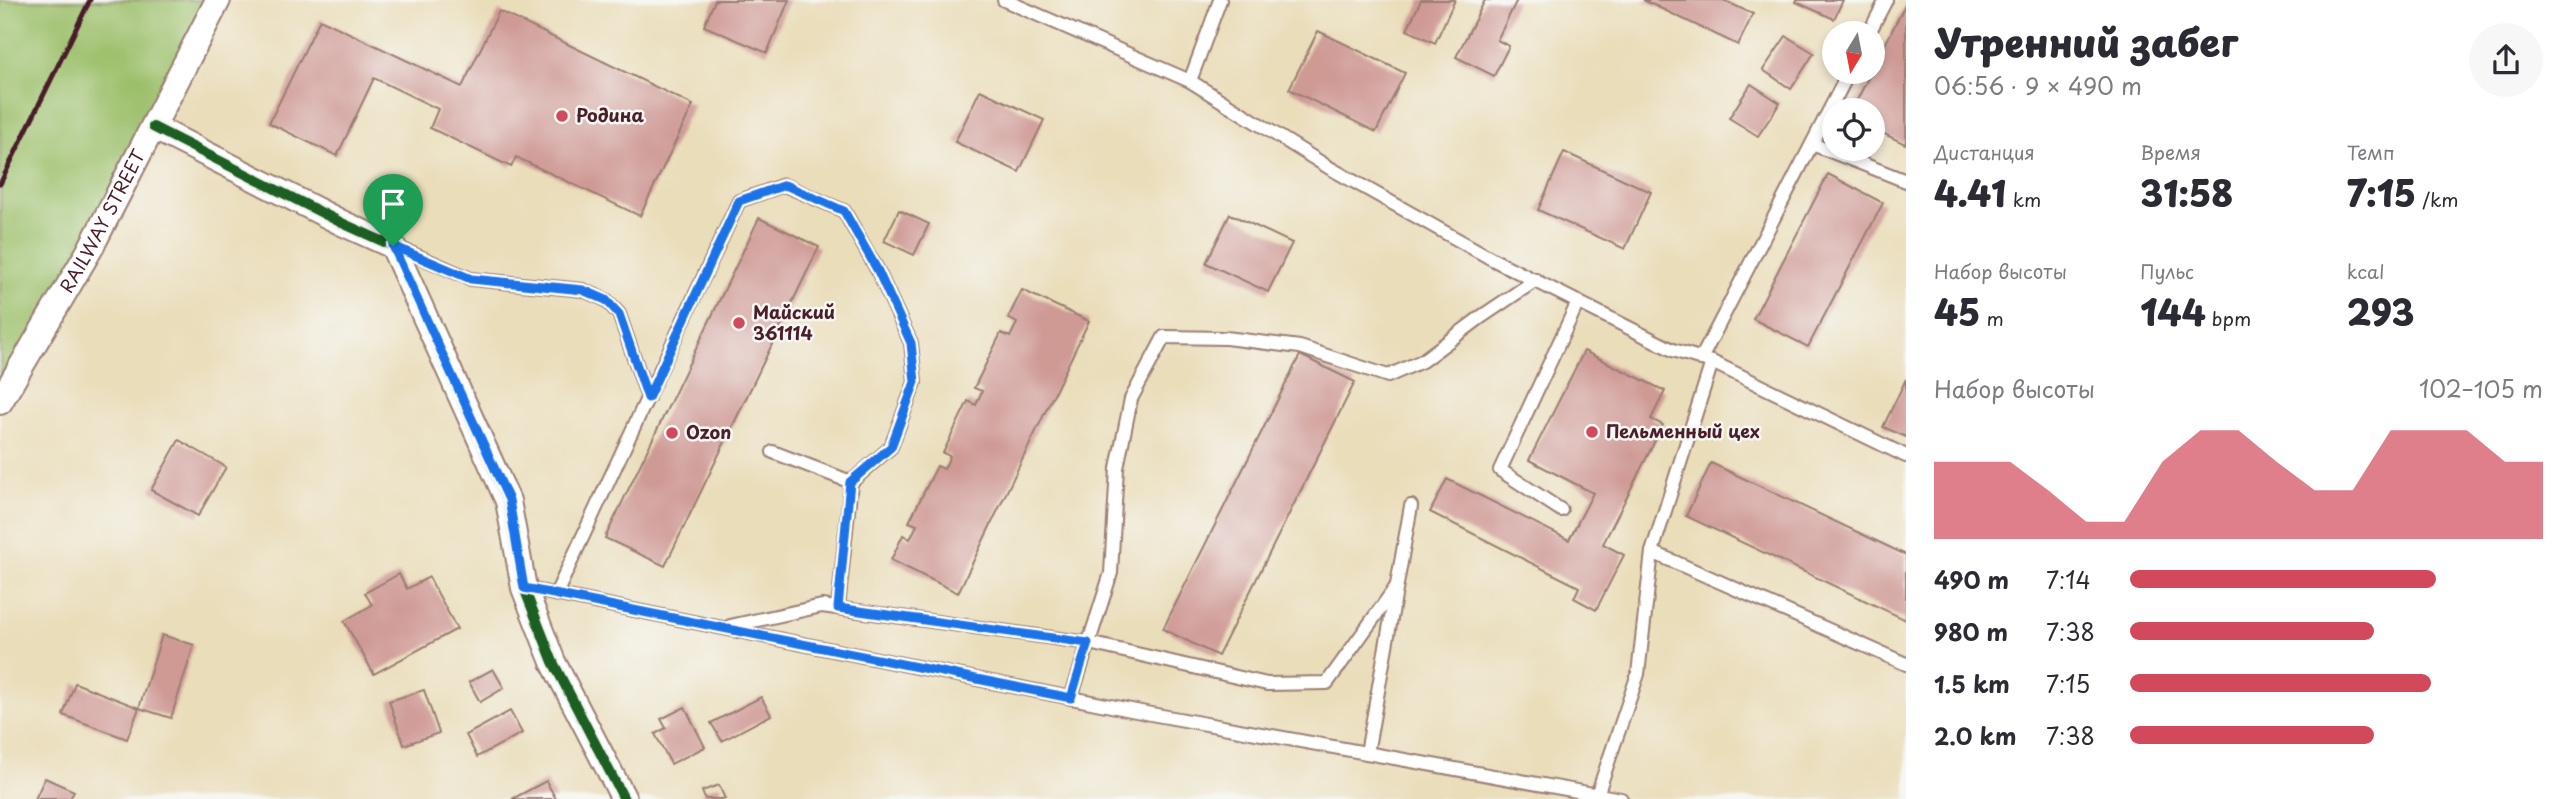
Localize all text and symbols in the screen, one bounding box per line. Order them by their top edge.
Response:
text: Утренний забег [1934,13,2238,70]
north arrow [1822,21,1885,84]
map controls [1822,21,1885,161]
button: share [2469,23,2543,97]
text: 06:56 · 9 × 490 m [1934,68,2142,103]
button: locate [1822,98,1885,161]
place label: Родина [576,101,645,128]
marker: Родина [554,108,570,124]
text: Дистанция [1934,138,2035,166]
text: Время [2140,138,2201,166]
text: Темп [2347,138,2395,166]
street label: RAILWAY STREET [52,144,151,297]
text: 4.41 [1934,166,2006,219]
text: 31:58 [2140,166,2233,219]
text: 7:15 [2347,166,2416,219]
pin [363,174,423,246]
icon: arrive [374,185,412,223]
text: km [2006,185,2041,213]
text: /km [2416,185,2459,213]
text: Набор высоты [1934,257,2067,285]
text: Пульс [2140,257,2194,285]
text: kcal [2347,257,2385,285]
text: 45 [1934,285,1980,338]
text: 144 [2140,285,2206,338]
text: 293 [2347,285,2414,338]
place label: Майский 361114 [753,298,835,346]
text: m [1980,304,2004,332]
text: bpm [2206,304,2251,332]
marker: Майский 361114 [731,315,747,331]
text: Набор высоты [1934,371,2095,406]
text: 102–105 m [2419,371,2543,406]
place label: Пельменный цех [1606,417,1760,444]
place label: Ozon [686,418,731,445]
marker: Пельменный цех [1584,424,1600,440]
marker: Ozon [664,425,680,441]
text: 490 m [1934,562,2009,597]
text: 7:14 [2046,562,2091,597]
text: 980 m [1934,614,2008,649]
text: 7:38 [2046,614,2095,649]
text: 1.5 km [1934,666,2010,701]
text: 7:15 [2046,666,2090,701]
text: 2.0 km [1934,718,2016,753]
text: 7:38 [2046,718,2095,753]

